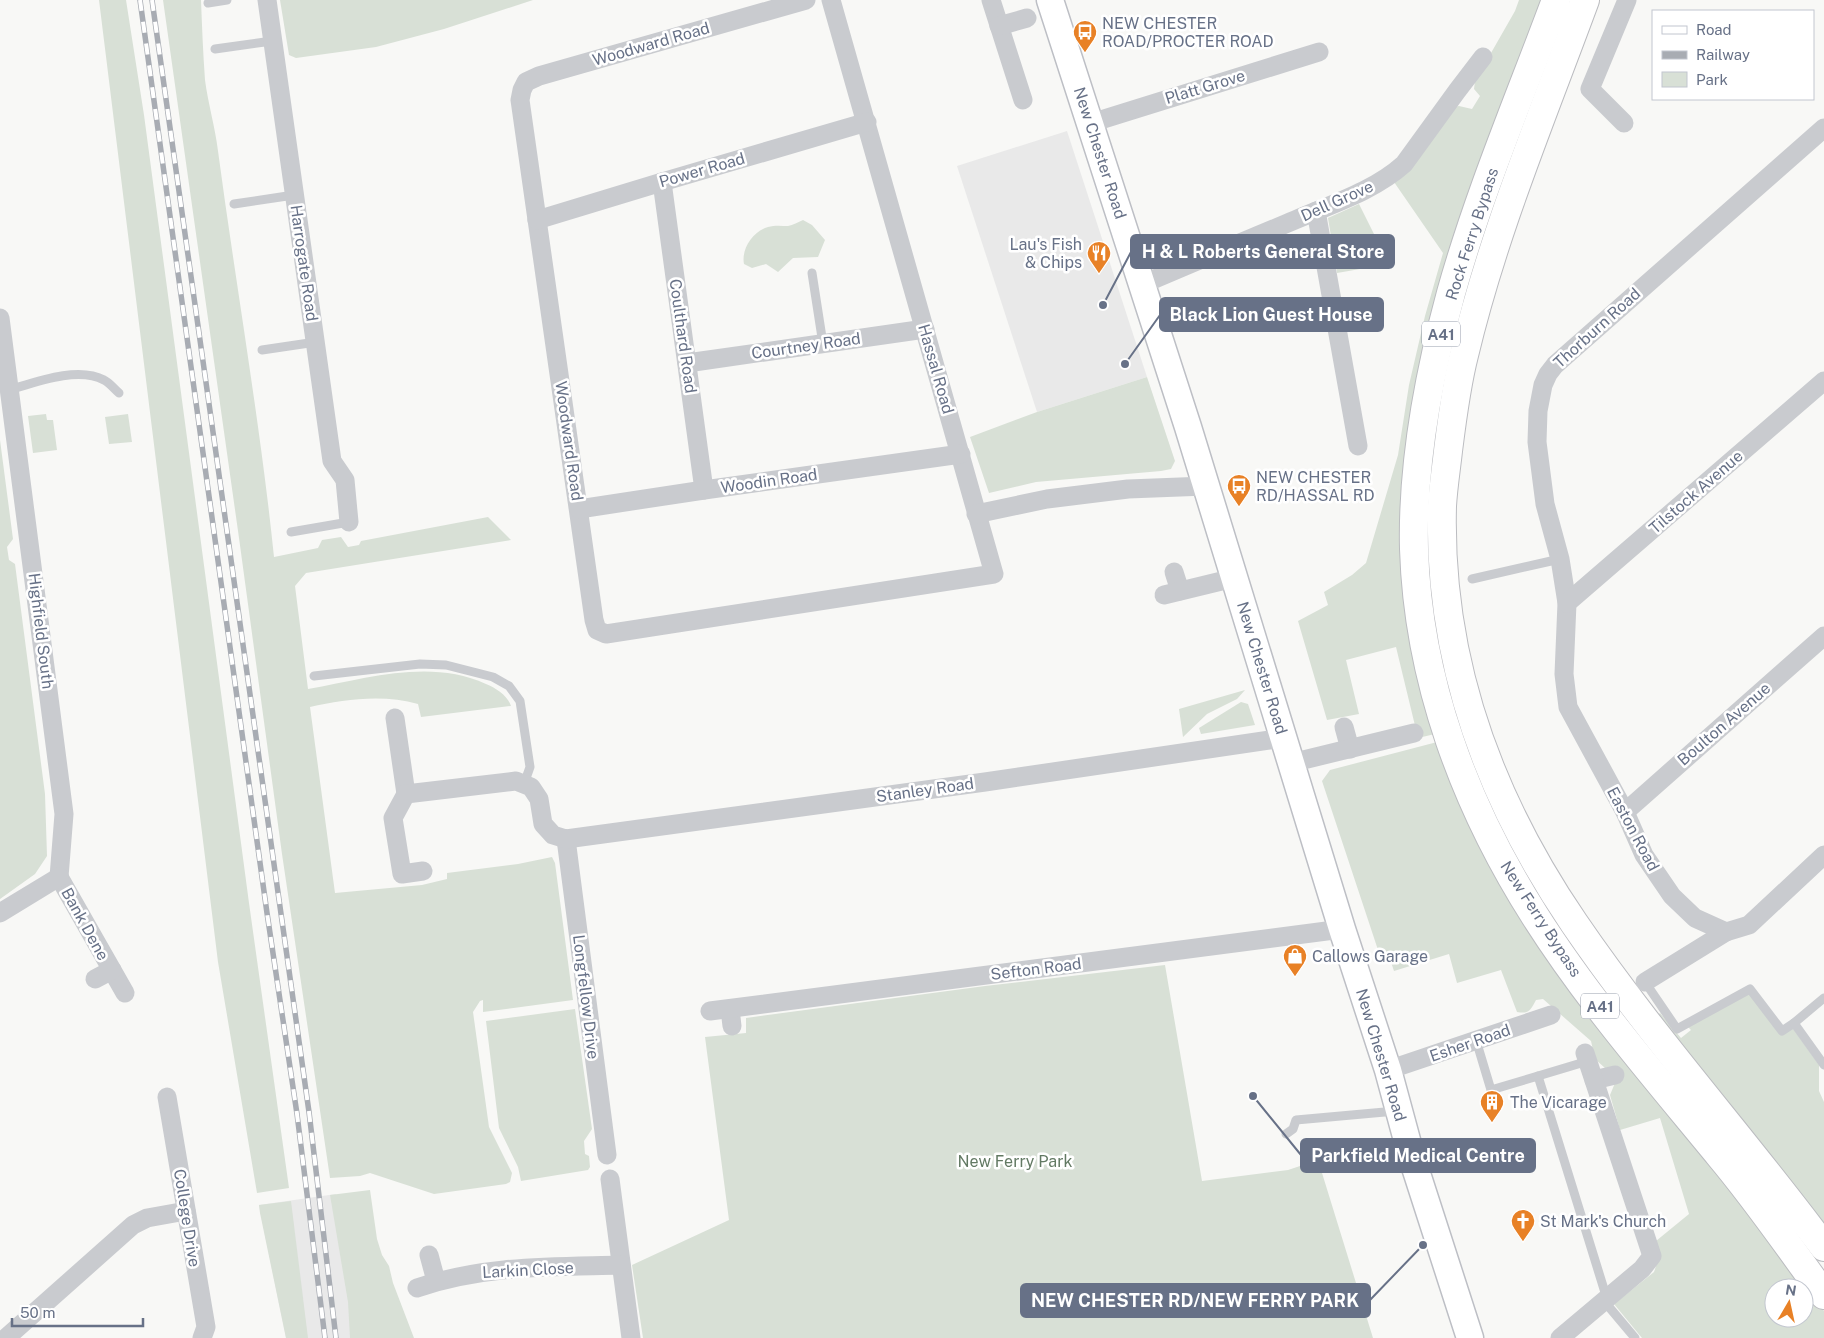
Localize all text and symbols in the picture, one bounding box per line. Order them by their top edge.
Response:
legend [1652,10,1814,100]
place label: NEW CHESTER ROAD/PROCTER ROAD [1102,14,1274,51]
street label: Woodward Road [590,18,712,70]
bus stop icon: NEW CHESTER ROAD/PROCTER ROAD [1072,19,1098,53]
text: Road [1696,21,1732,38]
text: Railway [1696,46,1750,63]
street label: Platt Grove [1163,66,1247,108]
text: Park [1696,71,1728,88]
street label: New Chester Road [1070,85,1130,221]
street label: Power Road [657,149,747,191]
street label: Rock Ferry Bypass [1442,165,1502,303]
street label: Dell Grove [1298,177,1376,225]
street label: Harrogate Road [286,204,322,322]
place label: Lau's Fish & Chips [1010,235,1082,272]
callout: H & L Roberts General Store [1131,235,1394,268]
restaurant icon: Lau's Fish & Chips [1086,240,1112,274]
text: H & L Roberts General Store [1142,241,1384,262]
street label: Coulthard Road [666,278,700,394]
street label: Thorburn Road [1550,284,1644,372]
callout: Black Lion Guest House [1160,298,1383,331]
text: Black Lion Guest House [1169,304,1373,325]
street label: Hassal Road [914,322,958,416]
road number: A41 [1422,322,1460,346]
street label: Courtney Road [750,329,862,363]
street label: Woodward Road [551,380,587,502]
street label: Tilstock Avenue [1645,446,1747,538]
street label: Woodin Road [719,465,819,497]
place label: NEW CHESTER RD/HASSAL RD [1256,468,1375,505]
bus stop icon: NEW CHESTER RD/HASSAL RD [1226,473,1252,507]
street label: Highfield South [24,572,58,690]
street label: New Chester Road [1233,599,1291,737]
street label: Boulton Avenue [1674,679,1774,769]
street label: Stanley Road [875,774,975,806]
street label: Easton Road [1603,784,1663,874]
street label: New Ferry Bypass [1496,858,1586,980]
street label: Bank Dene [57,884,113,964]
street label: Longfellow Drive [569,934,603,1060]
shop icon: Callows Garage [1282,943,1308,977]
place label: Callows Garage [1312,947,1428,966]
street label: Sefton Road [989,954,1083,984]
street label: New Chester Road [1352,986,1410,1124]
road number: A41 [1581,994,1619,1018]
street label: Esher Road [1427,1020,1513,1066]
building icon: The Vicarage [1479,1089,1505,1123]
place label: The Vicarage [1510,1093,1607,1112]
callout: Parkfield Medical Centre [1301,1139,1535,1172]
text: Parkfield Medical Centre [1311,1145,1525,1166]
park label: New Ferry Park [958,1152,1072,1171]
street label: College Drive [170,1168,204,1268]
church icon: St Mark's Church [1510,1208,1536,1242]
place label: St Mark's Church [1540,1212,1666,1231]
street label: Larkin Close [482,1258,574,1282]
north arrow [1764,1278,1814,1328]
text: N [1784,1281,1798,1299]
callout: NEW CHESTER RD/NEW FERRY PARK [1021,1284,1370,1317]
text: NEW CHESTER RD/NEW FERRY PARK [1031,1290,1359,1311]
scale bar [12,1296,144,1328]
text: 50 m [20,1304,55,1321]

